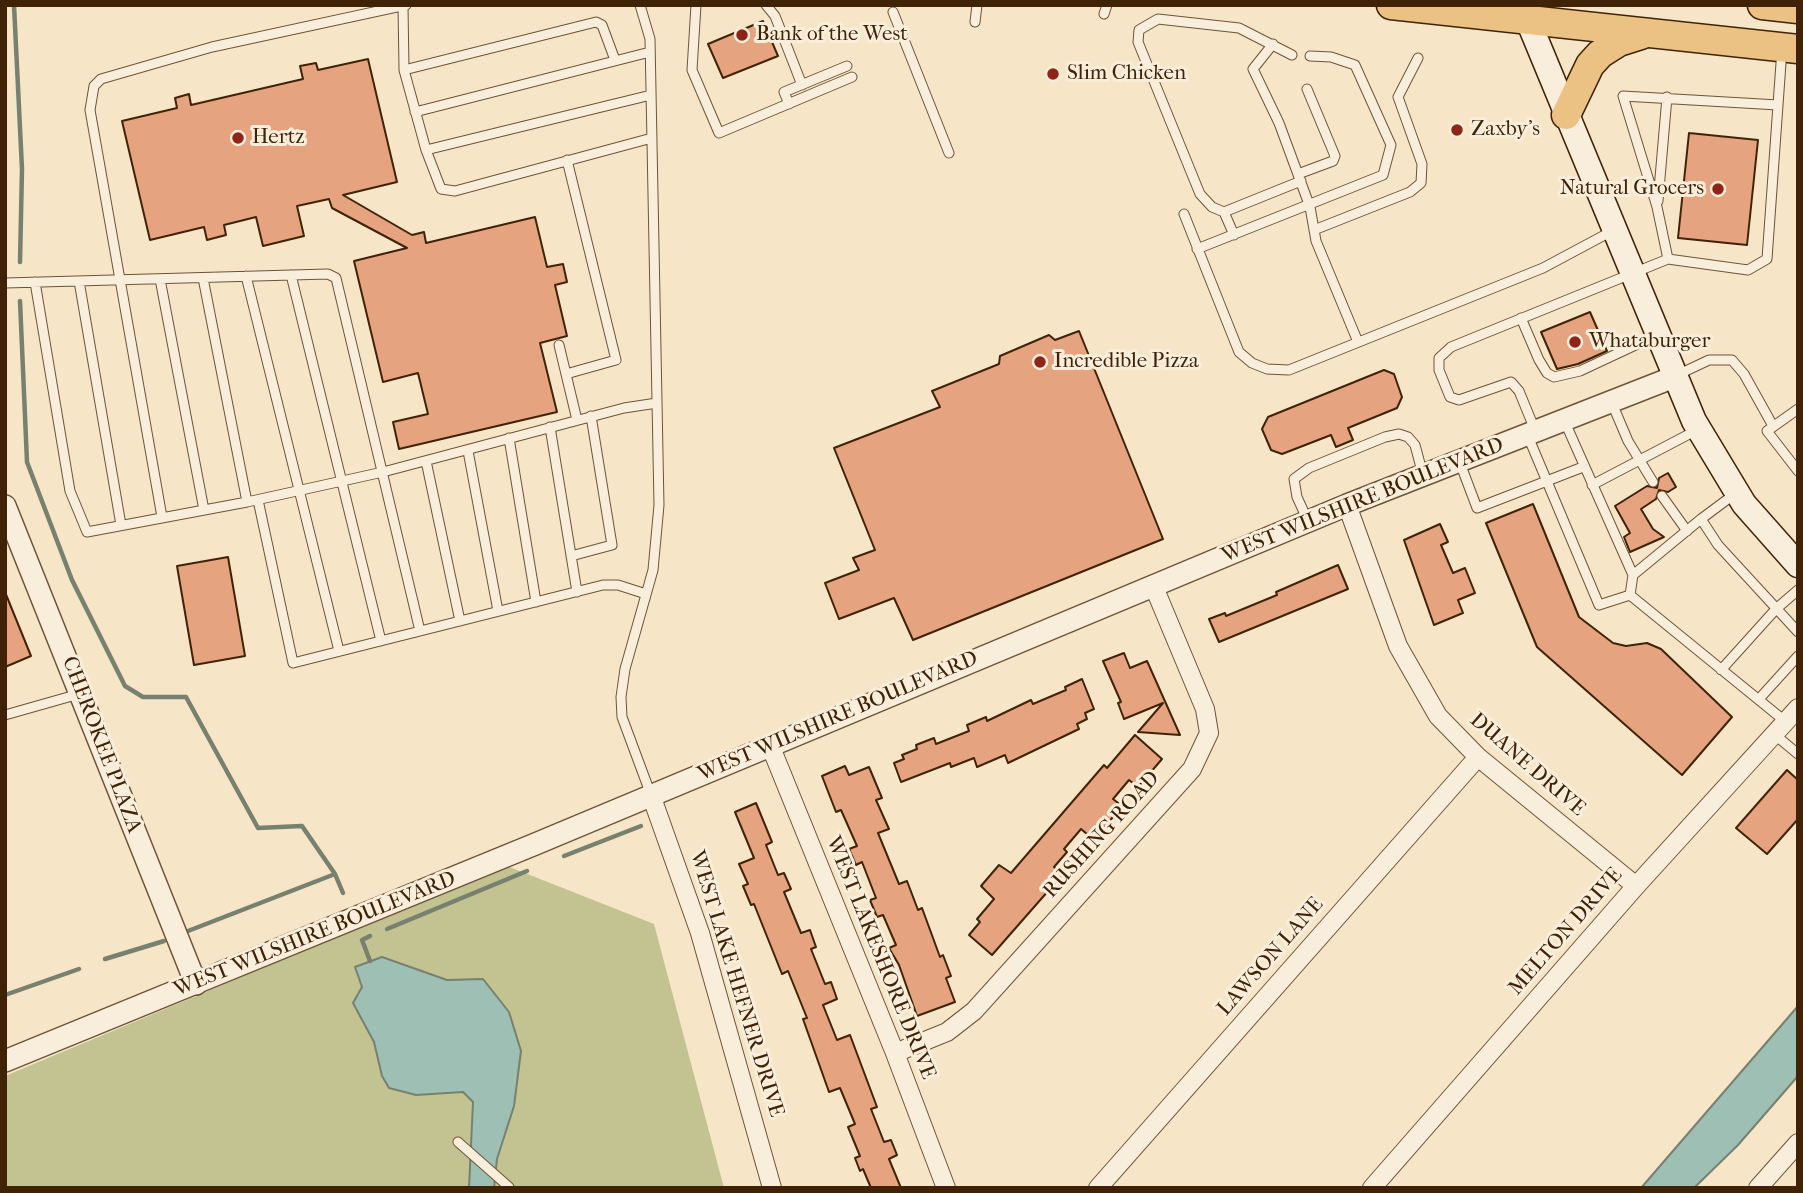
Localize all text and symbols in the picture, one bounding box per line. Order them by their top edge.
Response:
place label: Bank of the West [756,22,908,48]
marker: Bank of the West [734,27,750,43]
place label: Slim Chicken [1067,61,1186,87]
marker: Slim Chicken [1045,66,1061,82]
place label: Zaxby's [1471,117,1540,143]
marker: Zaxby's [1449,122,1465,138]
place label: Hertz [252,125,305,151]
marker: Hertz [230,130,246,146]
place label: Natural Grocers [1560,176,1704,202]
marker: Natural Grocers [1710,181,1726,197]
place label: Whataburger [1589,329,1710,355]
marker: Whataburger [1567,334,1583,350]
place label: Incredible Pizza [1054,349,1199,375]
marker: Incredible Pizza [1032,354,1048,370]
street label: WEST WILSHIRE BOULEVARD [1218,433,1508,569]
street label: WEST WILSHIRE BOULEVARD [694,646,982,788]
street label: CHEROKEE PLAZA [56,653,146,837]
street label: DUANE DRIVE [1464,708,1590,822]
street label: RUSHING ROAD [1038,766,1166,904]
street label: WEST LAKESHORE DRIVE [820,833,940,1083]
street label: WEST LAKE HEFNER DRIVE [683,848,789,1120]
street label: MELTON DRIVE [1504,863,1628,1001]
street label: WEST WILSHIRE BOULEVARD [170,867,460,1003]
street label: LAWSON LANE [1213,893,1329,1021]

